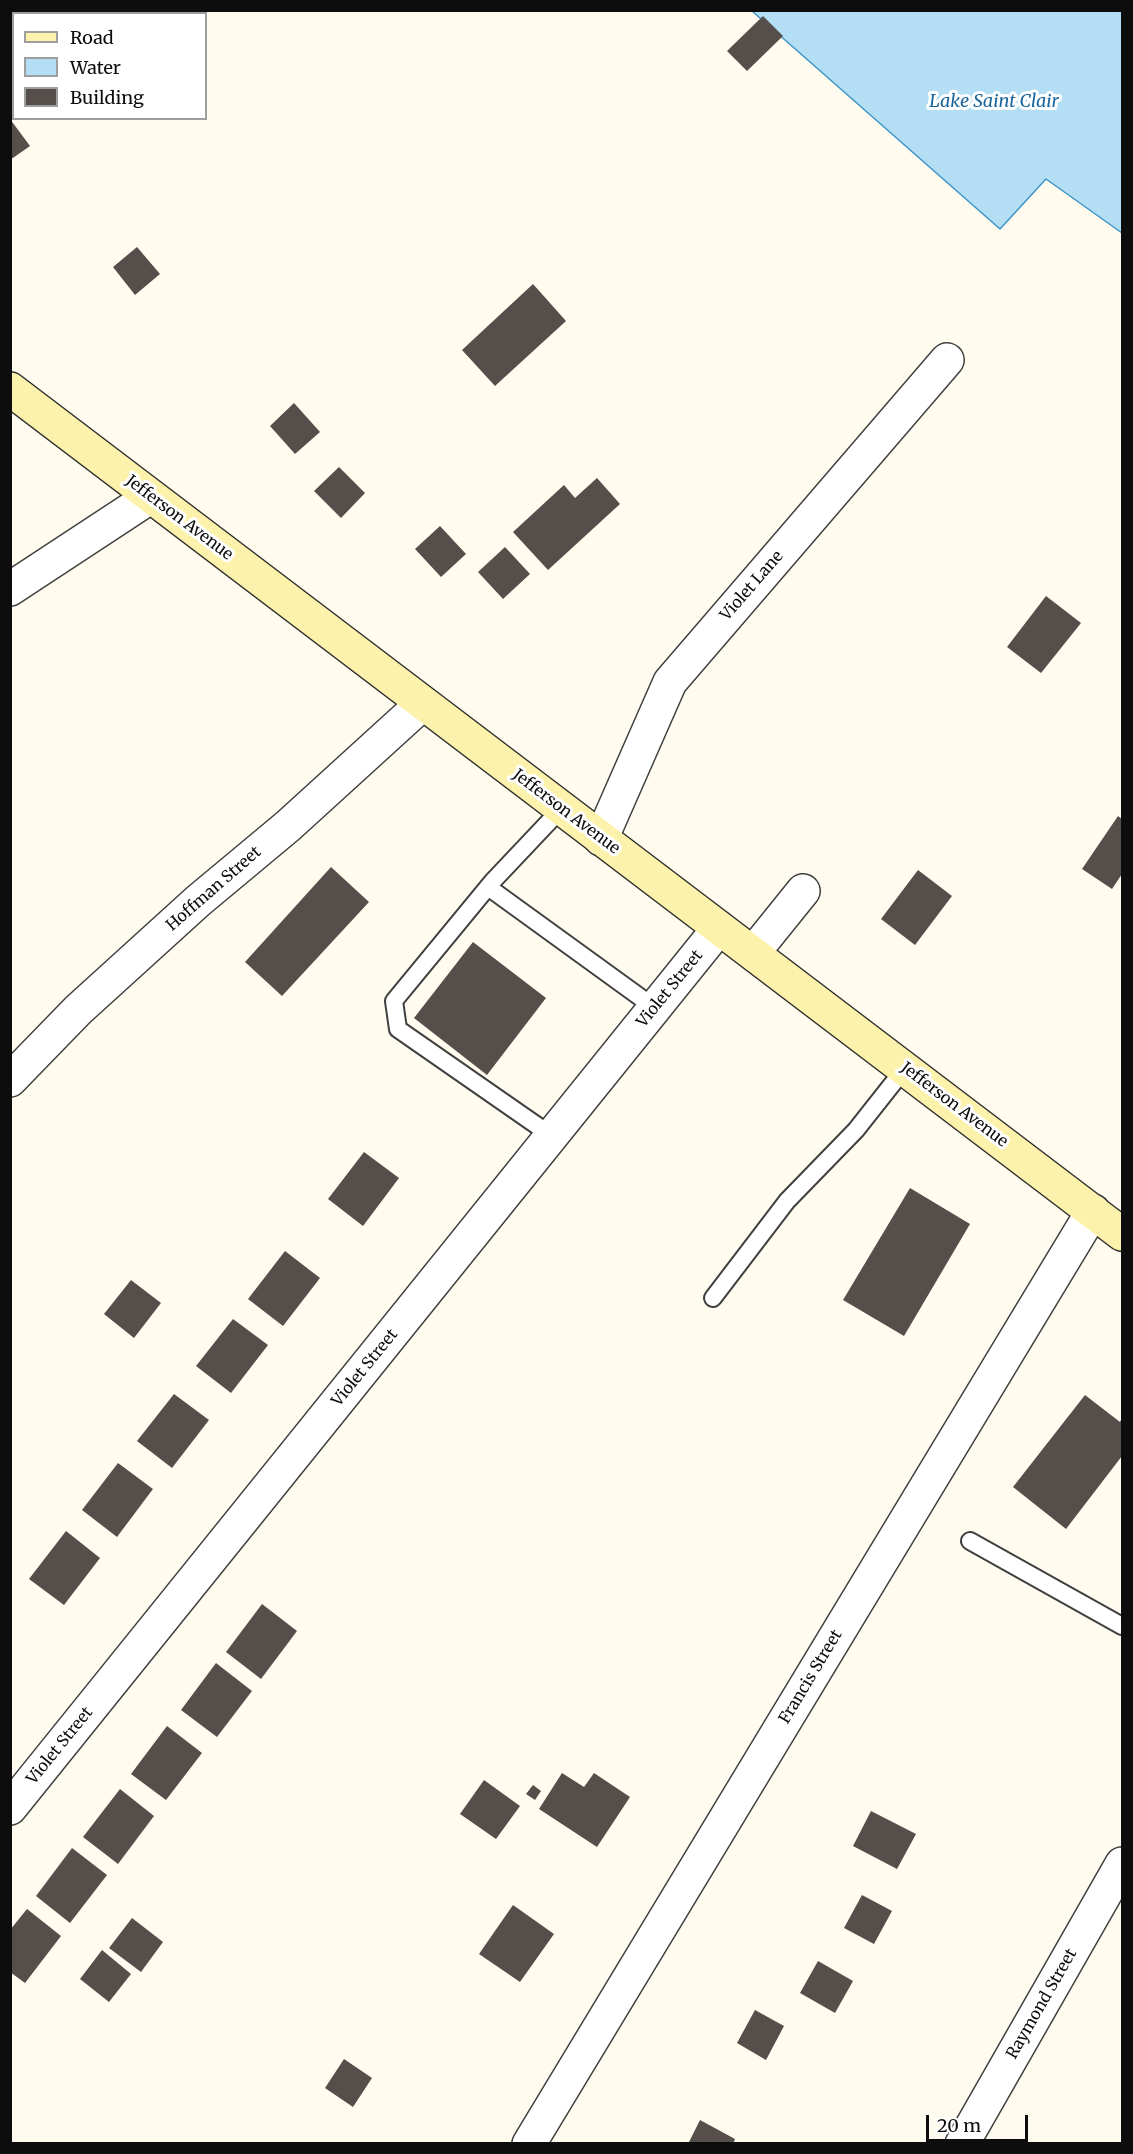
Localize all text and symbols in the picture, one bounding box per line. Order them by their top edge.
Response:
legend [12,12,207,120]
text: Road [70,26,114,49]
text: Water [70,56,121,79]
text: Building [70,86,144,109]
water label: Lake Saint Clair [929,91,1059,113]
street label: Jefferson Avenue [122,472,236,564]
street label: Violet Lane [716,547,788,625]
street label: Jefferson Avenue [509,766,623,858]
street label: Hoffman Street [163,843,265,935]
street label: Violet Street [633,946,707,1032]
street label: Jefferson Avenue [897,1059,1011,1151]
street label: Violet Street [328,1325,402,1411]
street label: Francis Street [775,1627,847,1727]
street label: Violet Street [23,1703,97,1789]
street label: Raymond Street [1003,1946,1081,2062]
scale bar [929,2103,1031,2141]
text: 20 m [937,2114,981,2137]

